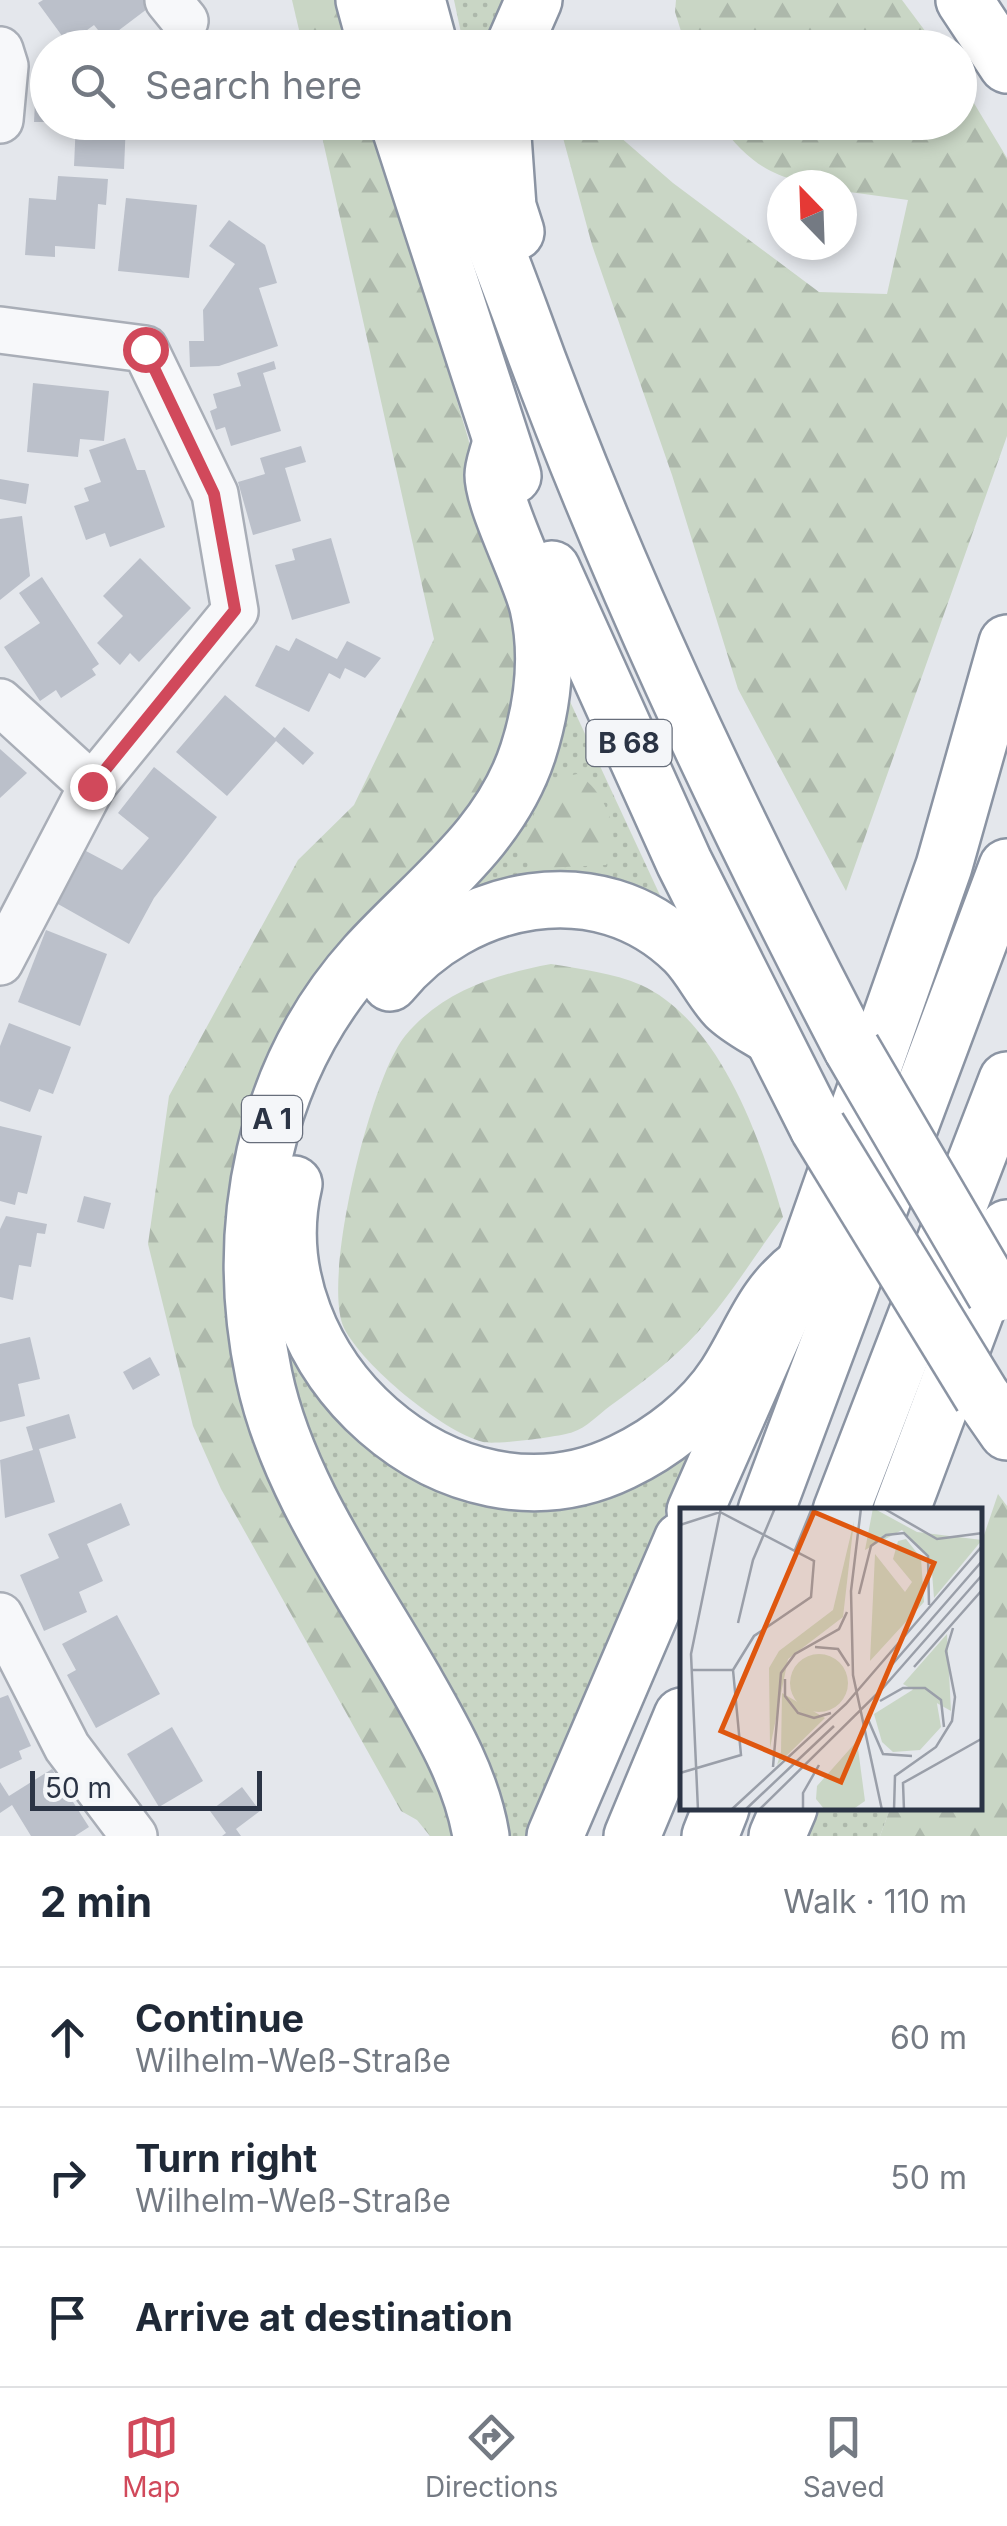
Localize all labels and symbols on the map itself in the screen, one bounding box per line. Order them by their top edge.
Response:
north arrow [767,170,857,260]
route start [123,327,169,373]
road number: B 68 [586,720,672,766]
route end [70,764,116,810]
road number: A 1 [242,1096,302,1142]
inset map [680,1508,982,1811]
scale bar [30,1766,262,1810]

